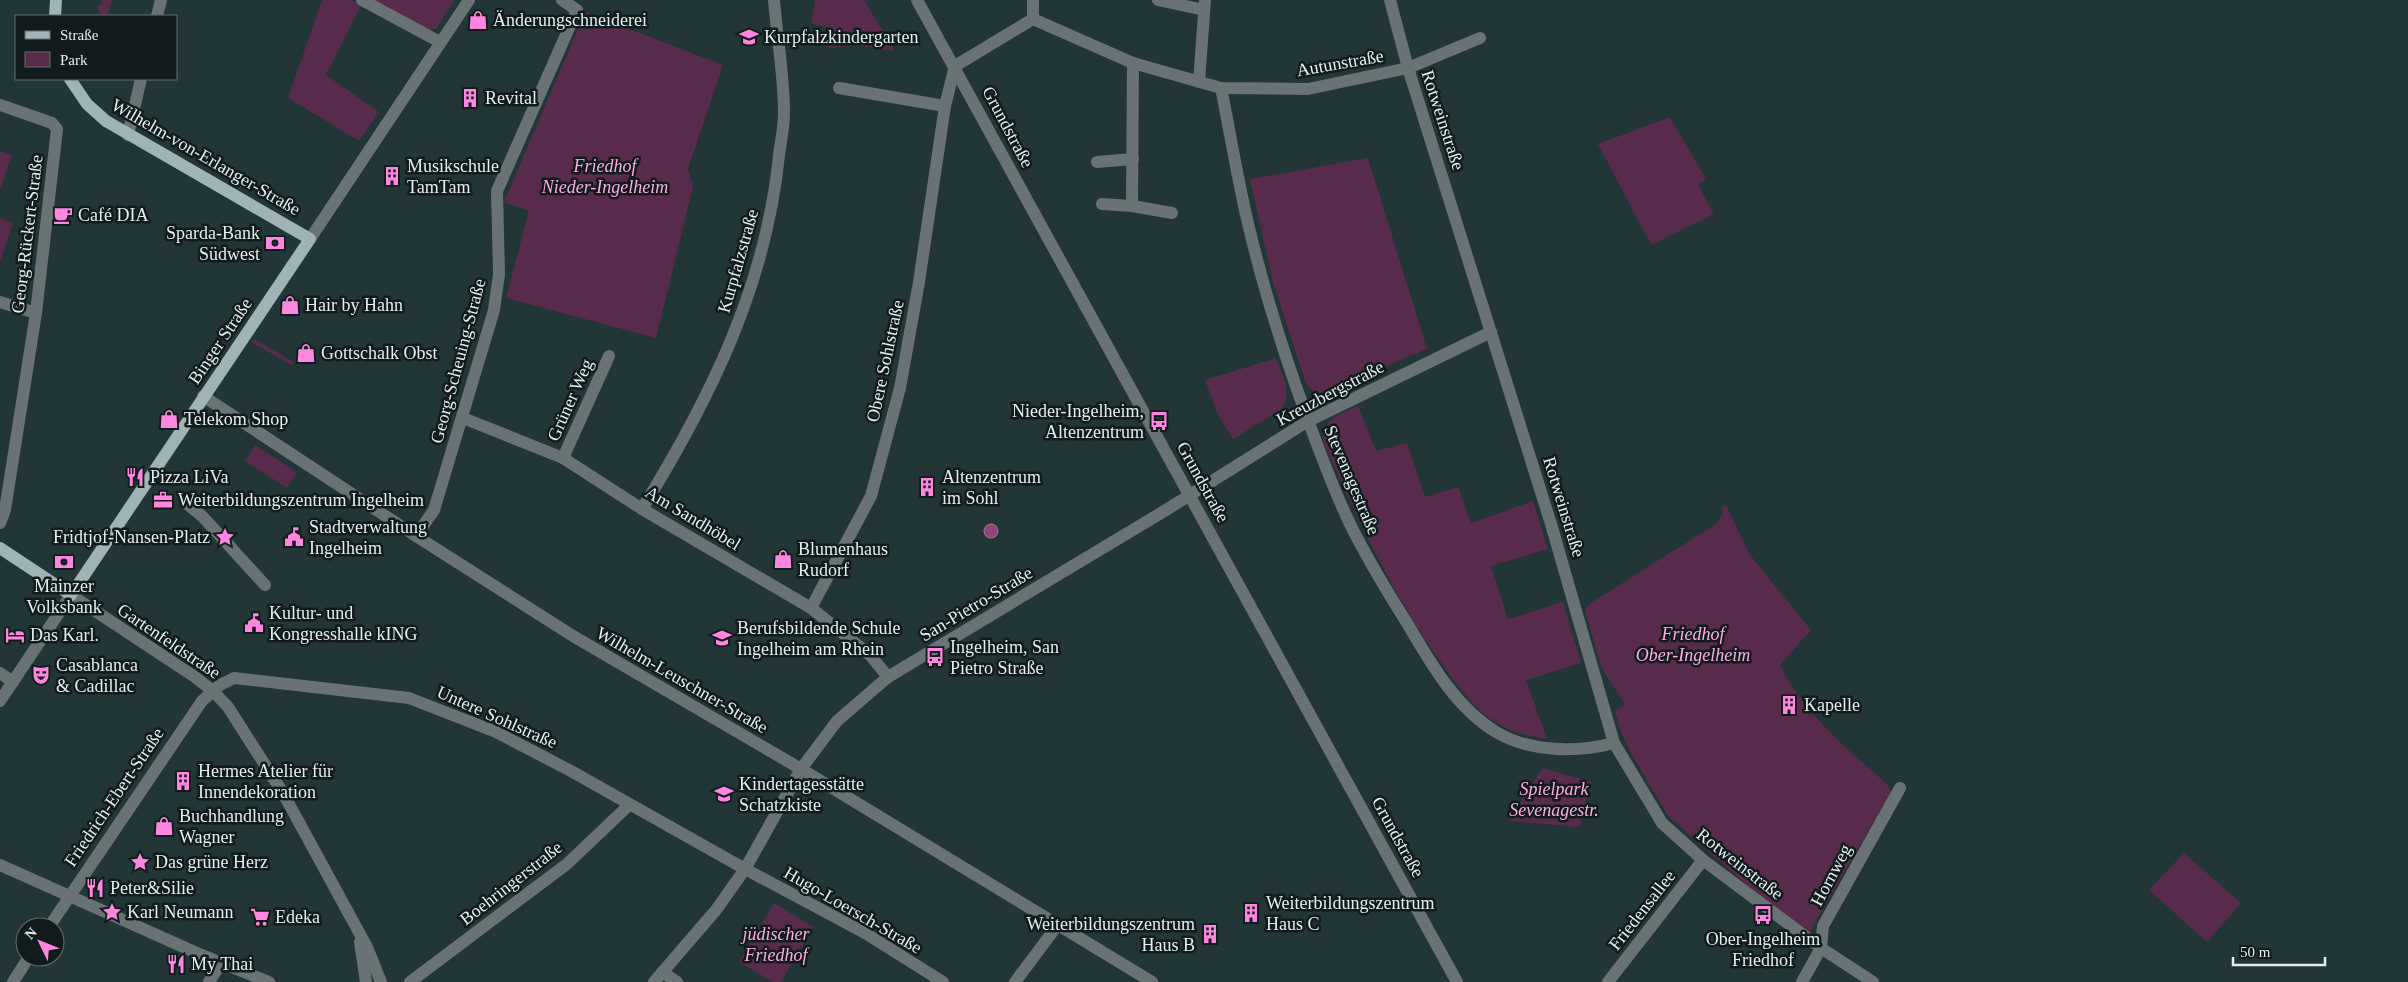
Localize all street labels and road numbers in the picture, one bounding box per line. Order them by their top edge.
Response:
street label: Autunstraße [1295,46,1385,80]
street label: Rotweinstraße [1417,67,1469,173]
street label: Grundstraße [978,83,1038,171]
street label: Wilhelm-von-Erlanger-Straße [108,95,304,219]
street label: Georg-Rückert-Straße [7,154,47,314]
street label: Kurpfalzstraße [714,207,762,315]
street label: Georg-Scheuing-Straße [426,276,490,446]
street label: Binger Straße [184,294,256,388]
street label: Obere Sohlstraße [862,298,908,424]
street label: Grüner Weg [543,356,597,444]
street label: Kreuzbergstraße [1273,356,1387,430]
street label: Stevenagestraße [1320,422,1384,538]
street label: Grundstraße [1173,438,1233,526]
street label: Rotweinstraße [1539,454,1589,560]
street label: Am Sandhöbel [642,482,744,554]
street label: San-Pietro-Straße [916,562,1036,646]
street label: Gartenfeldstraße [114,599,224,683]
street label: Wilhelm-Leuschner-Straße [593,623,771,737]
street label: Untere Sohlstraße [434,682,560,752]
street label: Friedrich-Ebert-Straße [60,724,168,870]
street label: Grundstraße [1368,793,1428,881]
street label: Rotweinstraße [1693,824,1787,904]
street label: Boehringerstraße [456,837,566,929]
street label: Hornweg [1806,841,1856,909]
street label: Hugo-Loersch-Straße [780,862,926,958]
street label: Friedensallee [1605,866,1679,954]

